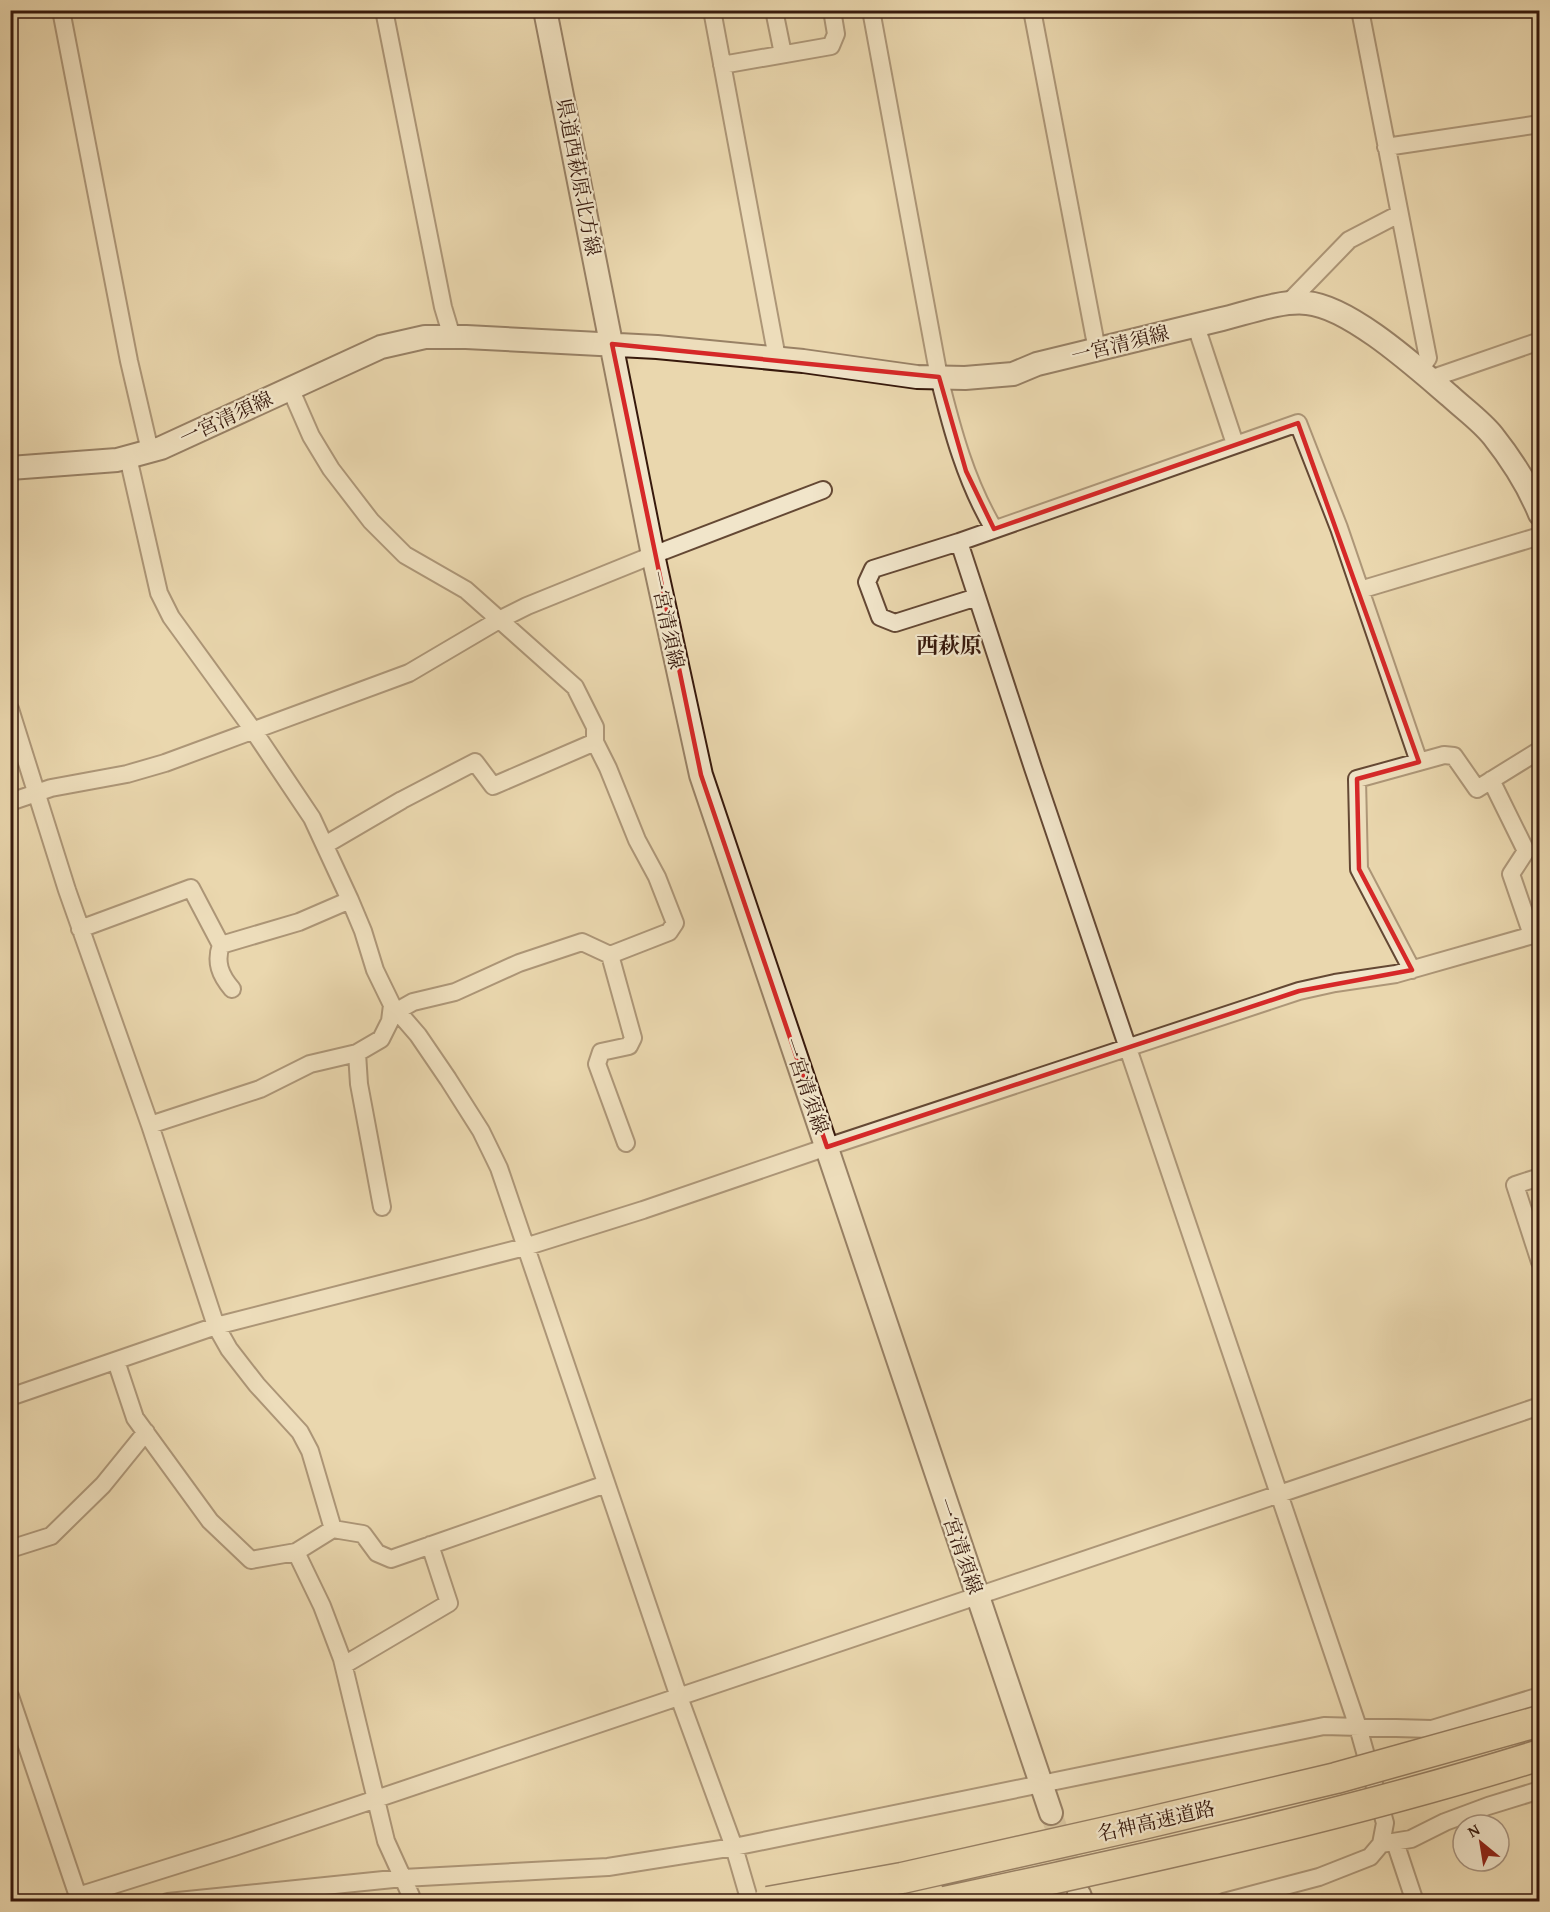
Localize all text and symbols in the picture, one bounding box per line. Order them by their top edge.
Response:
street label: 県道西萩原北方線 [550,96,609,258]
street label: 一宮清須線 [1068,317,1172,370]
street label: 一宮清須線 [174,383,277,452]
street label: 一宮清須線 [643,568,692,672]
district label: 西萩原 [916,629,982,661]
street label: 一宮清須線 [776,1034,836,1138]
street label: 一宮清須線 [930,1494,990,1598]
street label: 名神高速道路 [1094,1793,1218,1848]
north arrow [1451,1813,1511,1873]
text: N [1463,1817,1484,1843]

